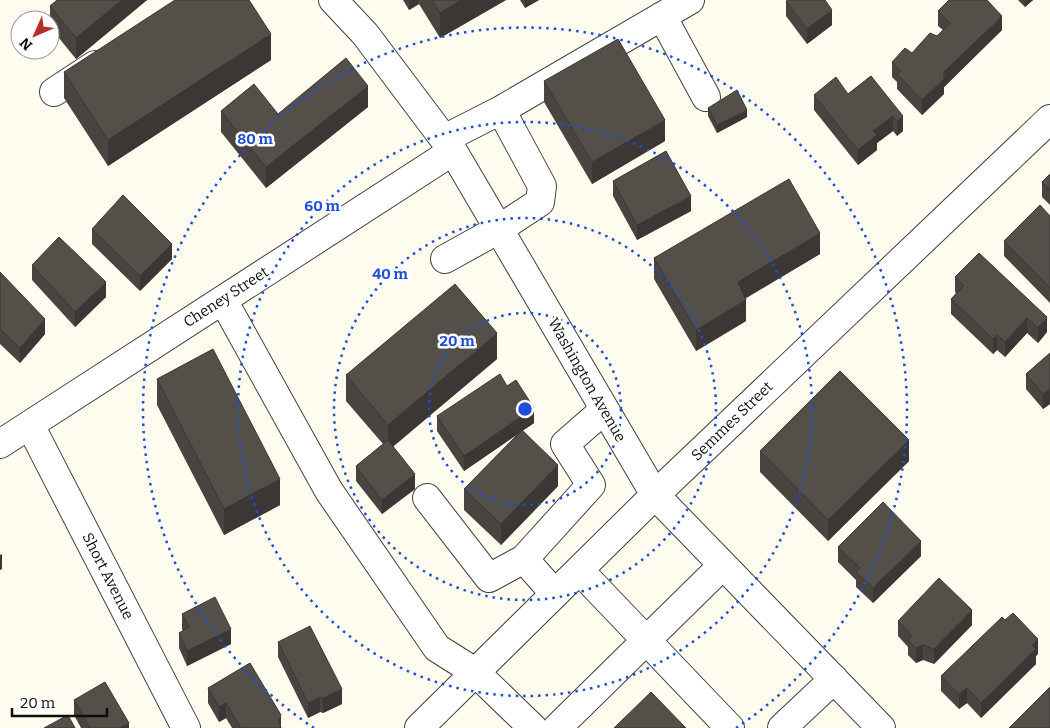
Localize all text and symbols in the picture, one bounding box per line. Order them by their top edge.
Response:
north arrow [10,10,60,60]
text: N [16,34,36,54]
text: 80 m [237,130,273,148]
text: 60 m [304,197,340,215]
street label: Cheney Street [180,263,272,331]
text: 40 m [372,265,409,283]
street label: Washington Avenue [544,315,630,445]
text: 20 m [440,332,475,350]
street label: Semmes Street [687,377,777,464]
centre of rings [516,400,534,418]
street label: Short Avenue [78,530,138,622]
scale bar [12,686,108,718]
text: 20 m [20,694,56,712]

